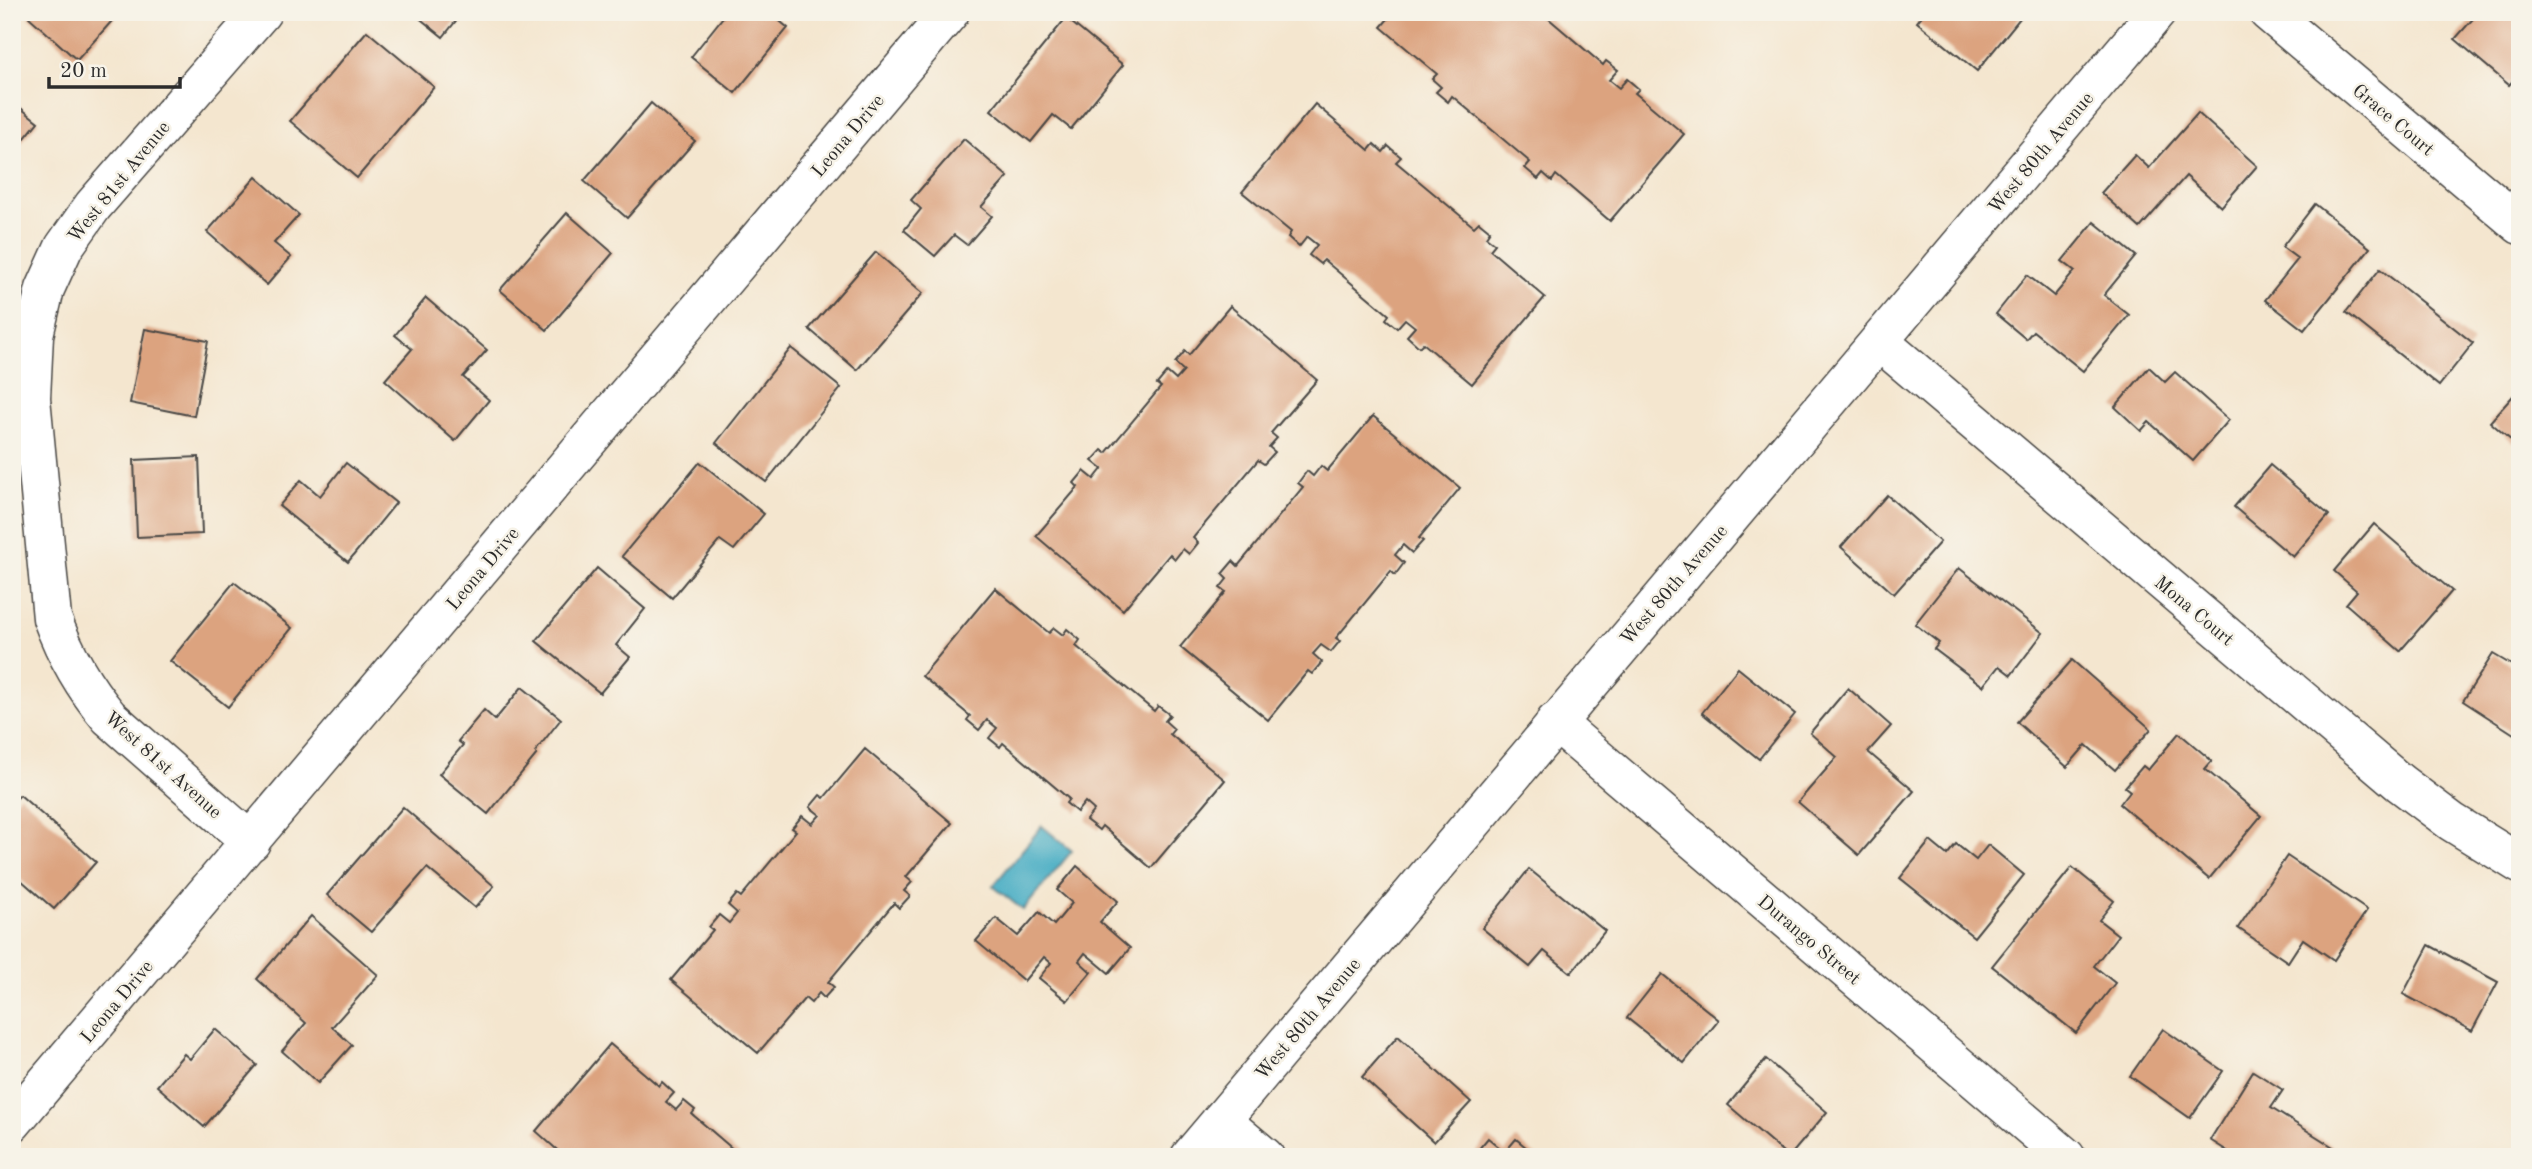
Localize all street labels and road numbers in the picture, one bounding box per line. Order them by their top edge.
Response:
street label: Grace Court [2348,82,2437,160]
street label: West 80th Avenue [1986,89,2098,218]
street label: Leona Drive [809,92,889,182]
street label: West 81st Avenue [65,118,175,247]
street label: West 80th Avenue [1618,522,1732,649]
street label: Leona Drive [444,525,524,615]
street label: Mona Court [2150,573,2237,650]
street label: West 81st Avenue [100,709,224,823]
street label: Durango Street [1753,893,1863,989]
street label: West 80th Avenue [1253,955,1365,1084]
street label: Leona Drive [78,958,158,1048]

